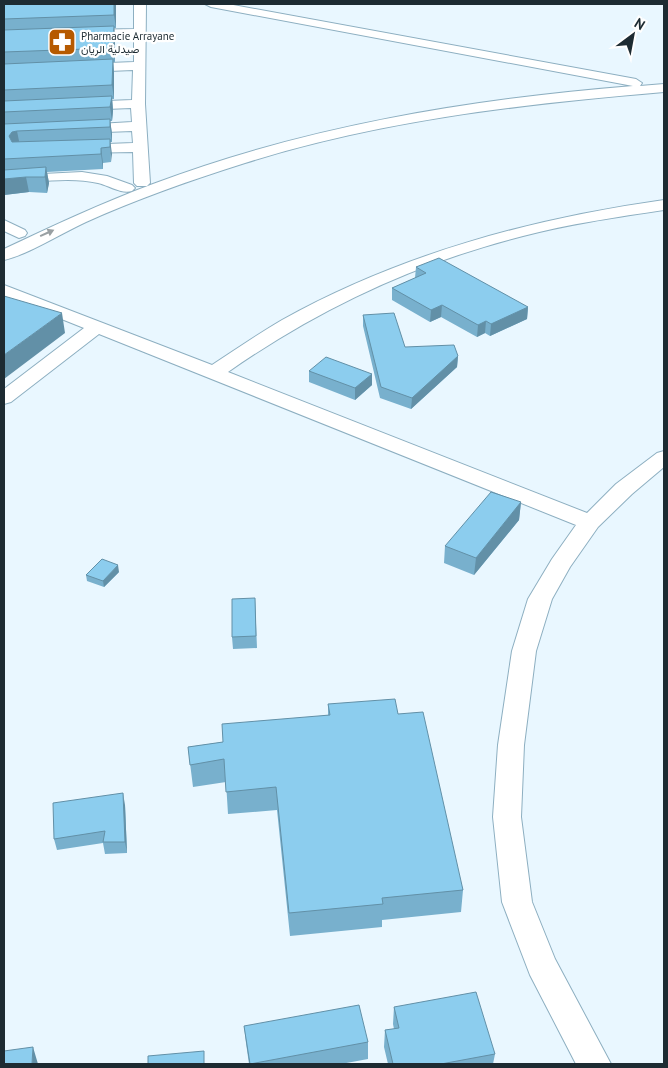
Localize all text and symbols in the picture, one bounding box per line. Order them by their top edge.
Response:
north arrow [608,10,658,60]
text: N [631,14,649,34]
pharmacy icon: Pharmacie Arrayane صيدلية الريان [47,27,77,57]
place label: Pharmacie Arrayane صيدلية الريان [81,29,175,56]
one-way arrow [40,229,54,237]

